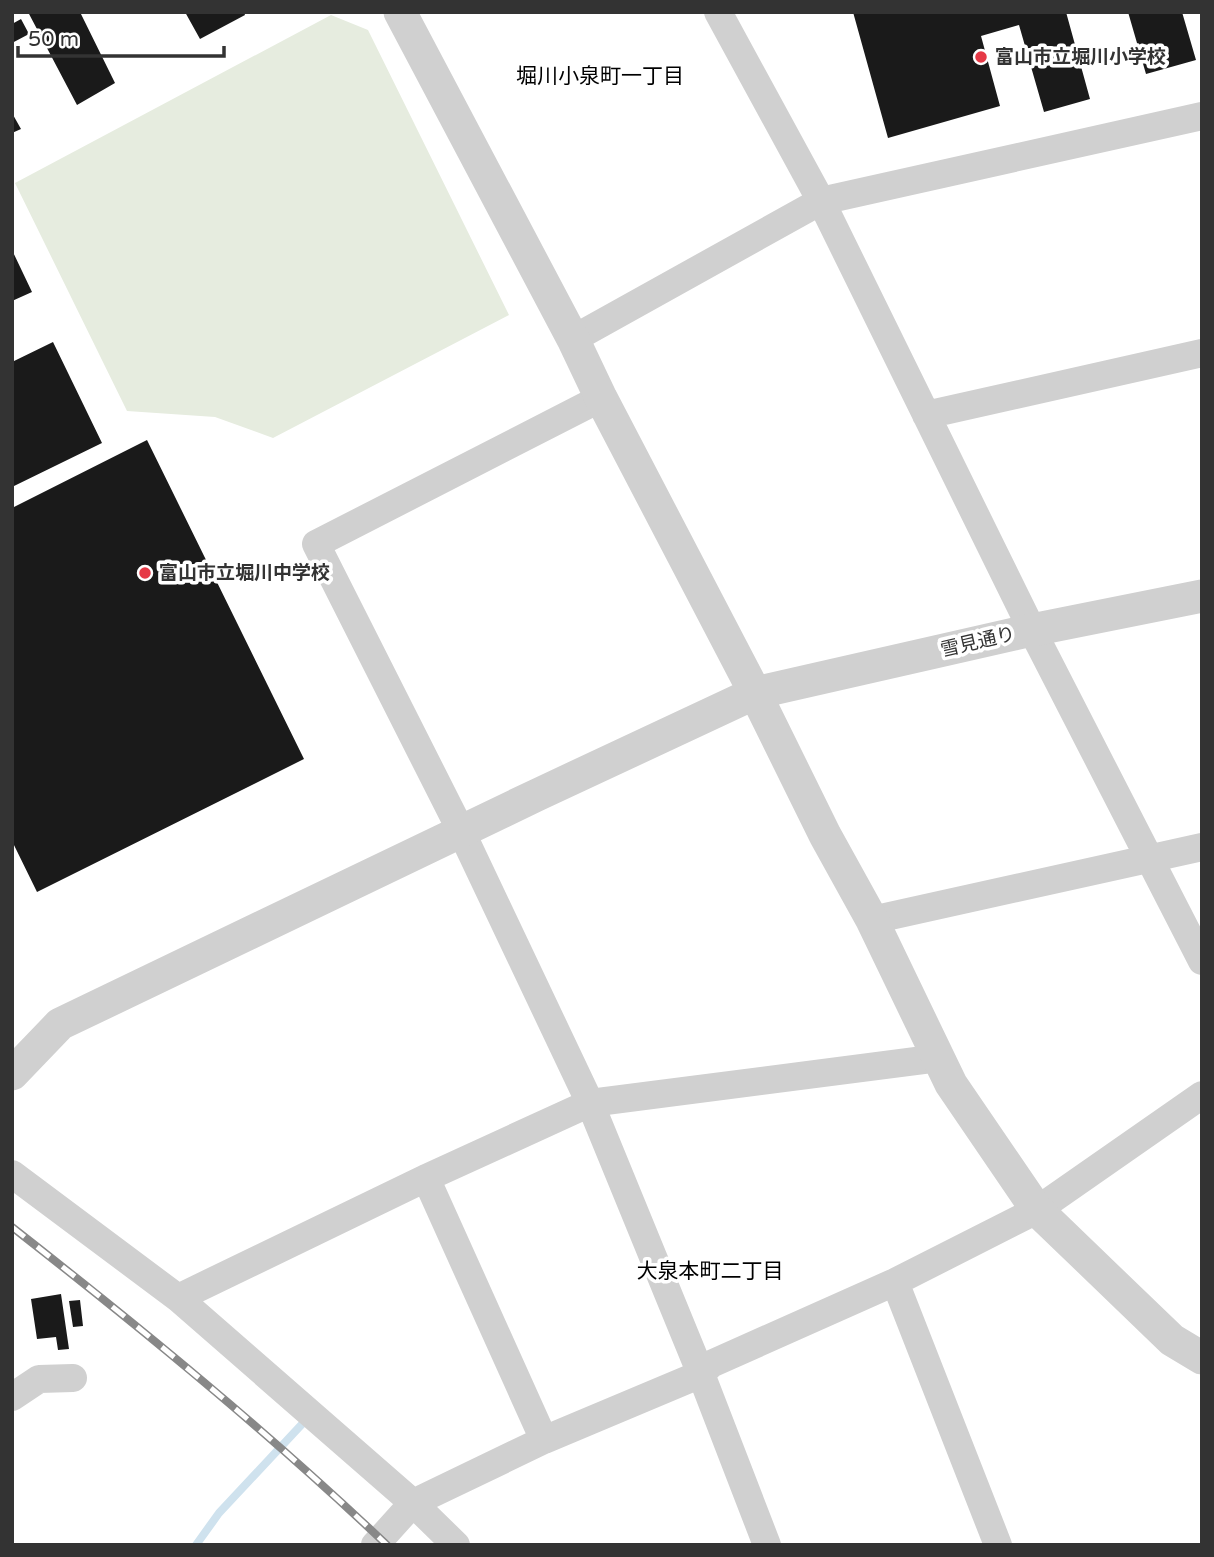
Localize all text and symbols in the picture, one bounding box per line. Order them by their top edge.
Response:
scale bar [18,14,224,58]
text: 50 m [28,27,79,52]
place label: 富山市立堀川小学校 [995,46,1166,68]
marker: 富山市立堀川小学校 [973,49,989,65]
district label: 堀川小泉町一丁目 [516,64,684,89]
place label: 富山市立堀川中学校 [159,562,330,584]
marker: 富山市立堀川中学校 [137,565,153,581]
street label: 雪見通り [938,623,1018,661]
district label: 大泉本町二丁目 [637,1259,784,1284]

